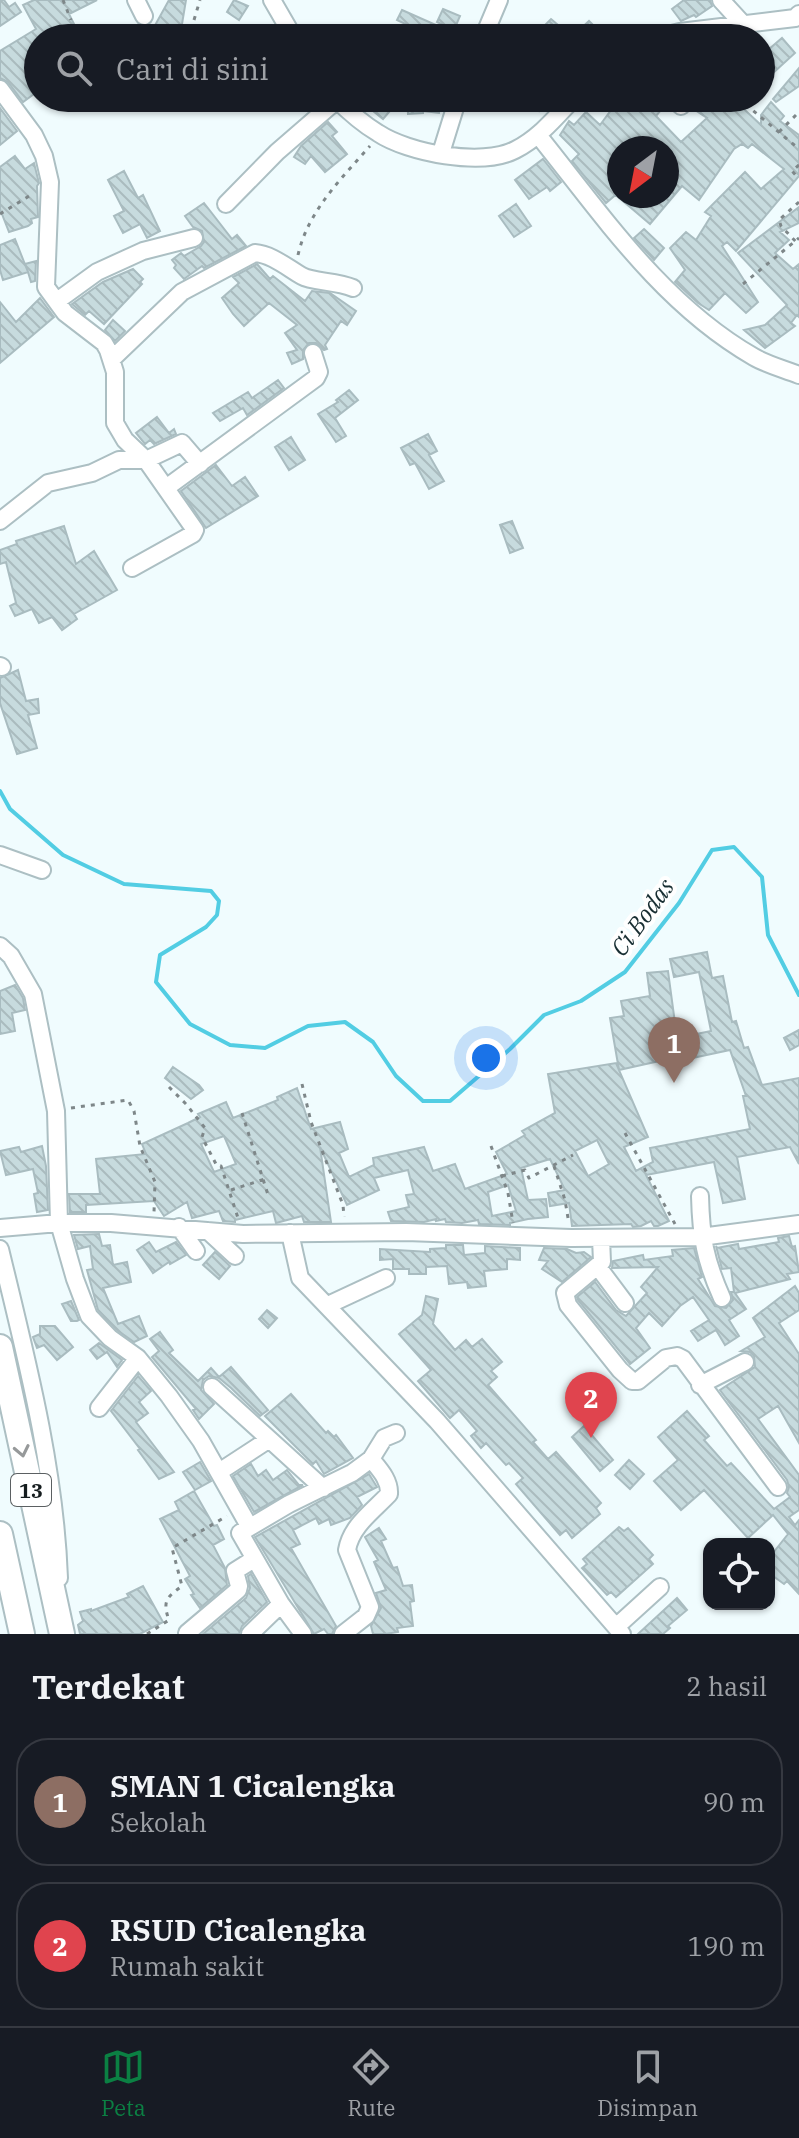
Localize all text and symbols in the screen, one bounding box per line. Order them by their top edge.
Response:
search box [24,24,775,112]
icon: search [52,46,96,90]
text: Cari di sini [116,49,269,88]
north arrow [607,136,679,208]
water label: Ci Bodas [603,872,681,962]
pin: 1 [648,1017,700,1083]
your location [466,1038,506,1078]
pin: 2 [565,1372,617,1438]
one-way arrow [13,1443,30,1457]
road number: 13 [11,1474,51,1506]
map controls [703,1538,775,1610]
button: locate [703,1538,775,1610]
text: Terdekat [32,1664,185,1708]
text: 2 hasil [686,1669,767,1703]
text: SMAN 1 Cicalengka [110,1766,395,1805]
text: 1 [52,1785,68,1819]
text: 90 m [703,1785,765,1819]
text: Sekolah [110,1805,207,1839]
text: RSUD Cicalengka [110,1910,367,1949]
text: 2 [52,1929,68,1963]
text: 190 m [687,1929,765,1963]
text: Rumah sakit [110,1949,264,1983]
tab: Peta [101,2045,146,2122]
tab: Rute [348,2045,395,2122]
tab: Disimpan [597,2045,698,2122]

